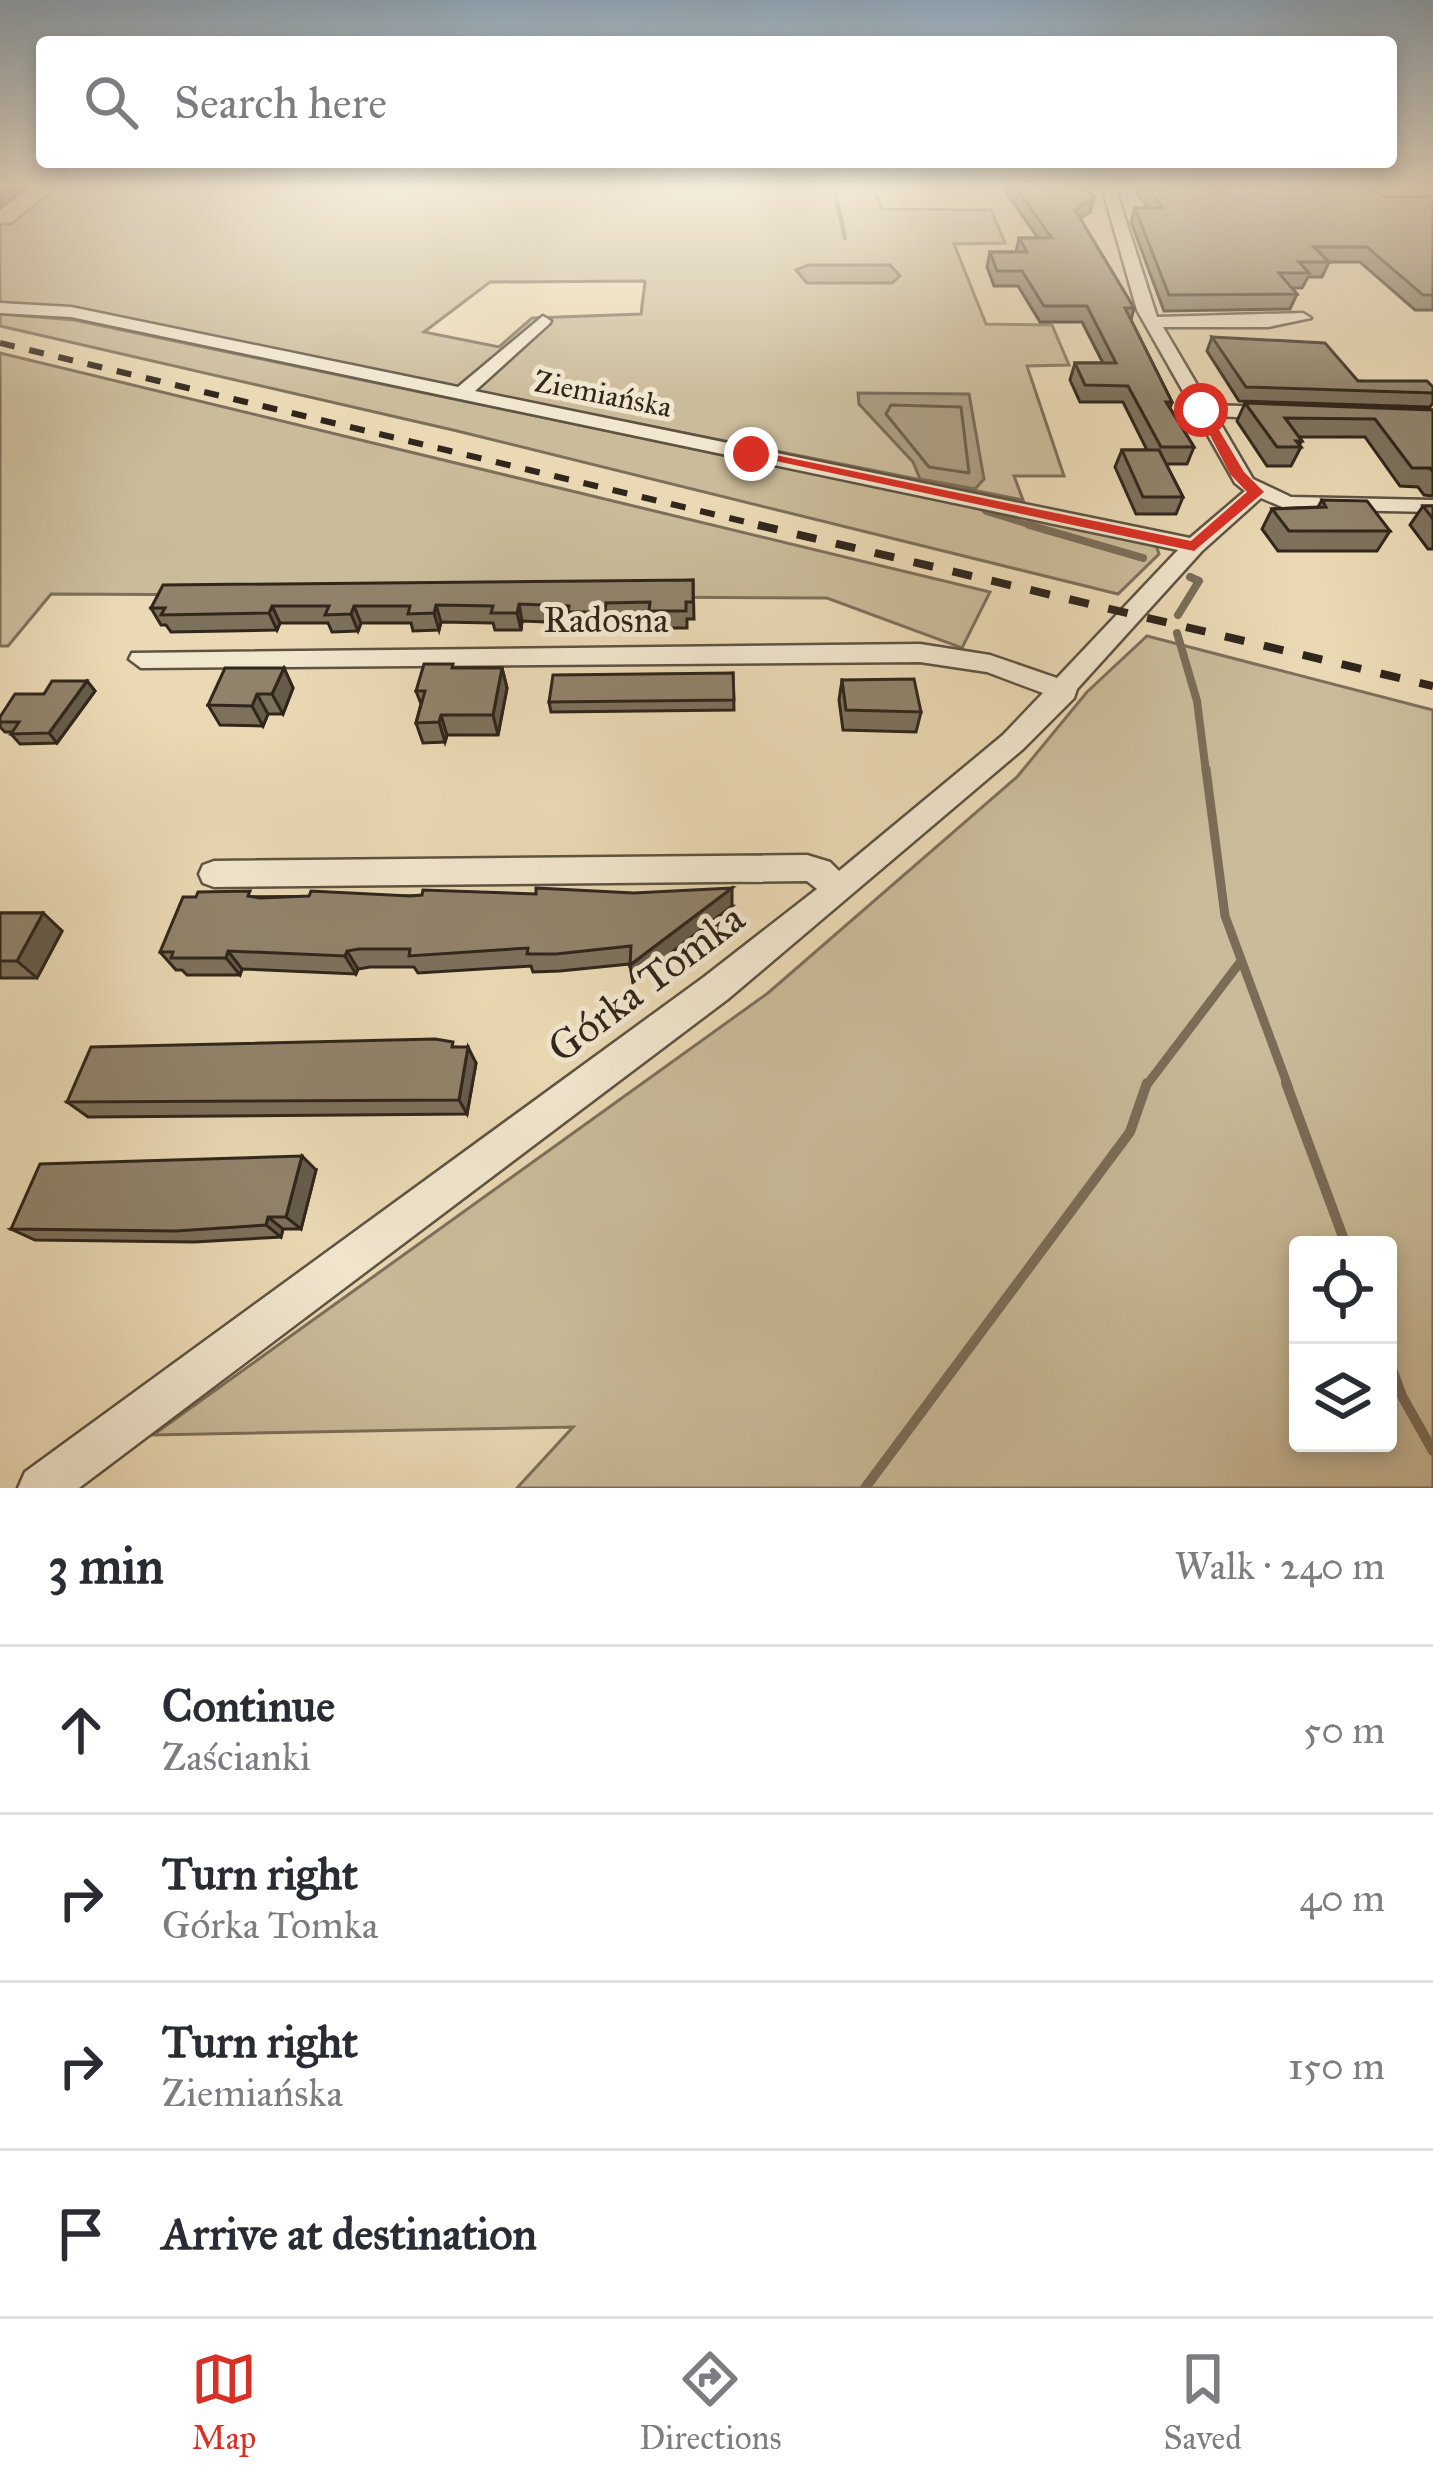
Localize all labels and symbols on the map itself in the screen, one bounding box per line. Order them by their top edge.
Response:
street label: Ziemiańska [531,363,675,425]
route start [1174,383,1228,437]
route end [724,427,778,481]
street label: Radosna [544,598,669,642]
street label: Górka Tomka [537,892,755,1074]

